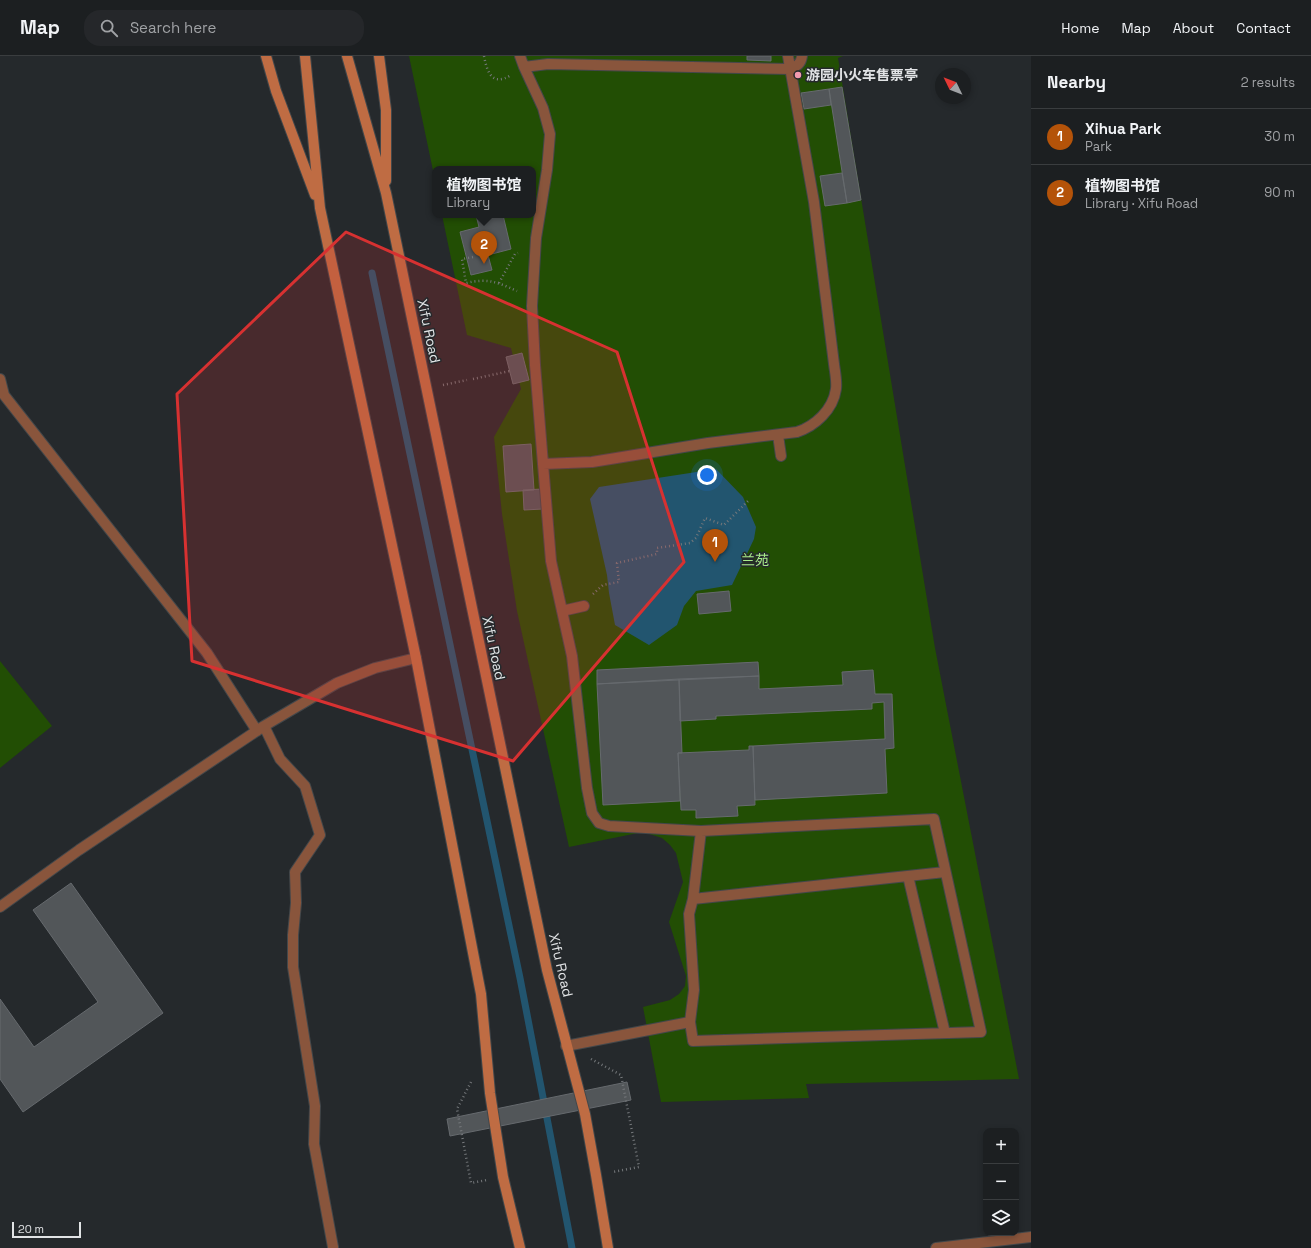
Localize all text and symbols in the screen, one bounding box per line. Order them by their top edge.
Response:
search box [84,10,364,46]
text: Map [20,15,60,40]
icon: search [98,17,120,39]
text: Search here [130,18,216,37]
text: Home [1061,19,1099,37]
text: Map [1121,19,1151,37]
text: About [1173,19,1214,37]
text: Contact [1236,19,1291,37]
place label: 游园小火车售票亭 [806,66,918,84]
north arrow [935,68,971,104]
marker: 游园小火车售票亭 [793,70,803,80]
text: Nearby [1047,71,1106,93]
text: 2 results [1241,74,1295,91]
text: Xihua Park [1085,119,1161,138]
text: 1 [1057,128,1063,145]
text: 30 m [1264,128,1295,145]
text: Park [1085,138,1112,155]
popup [432,166,536,218]
text: 植物图书馆 [446,175,522,194]
text: 植物图书馆 [1085,176,1160,195]
text: 2 [1056,184,1064,201]
text: 90 m [1264,184,1295,201]
text: Library [446,194,490,211]
text: Library · Xifu Road [1085,195,1198,212]
pin: 2 [471,231,497,264]
street label: Xifu Road [413,297,445,365]
your location [697,465,717,485]
pin: 1 [702,529,728,562]
park label: 兰苑 [741,551,769,569]
street label: Xifu Road [478,614,510,682]
street label: Xifu Road [545,931,577,999]
map controls [983,1128,1019,1236]
button: + [983,1128,1019,1164]
button: − [983,1164,1019,1200]
button: layers [983,1200,1019,1236]
scale bar [12,1220,81,1239]
text: 20 m [18,1222,44,1236]

